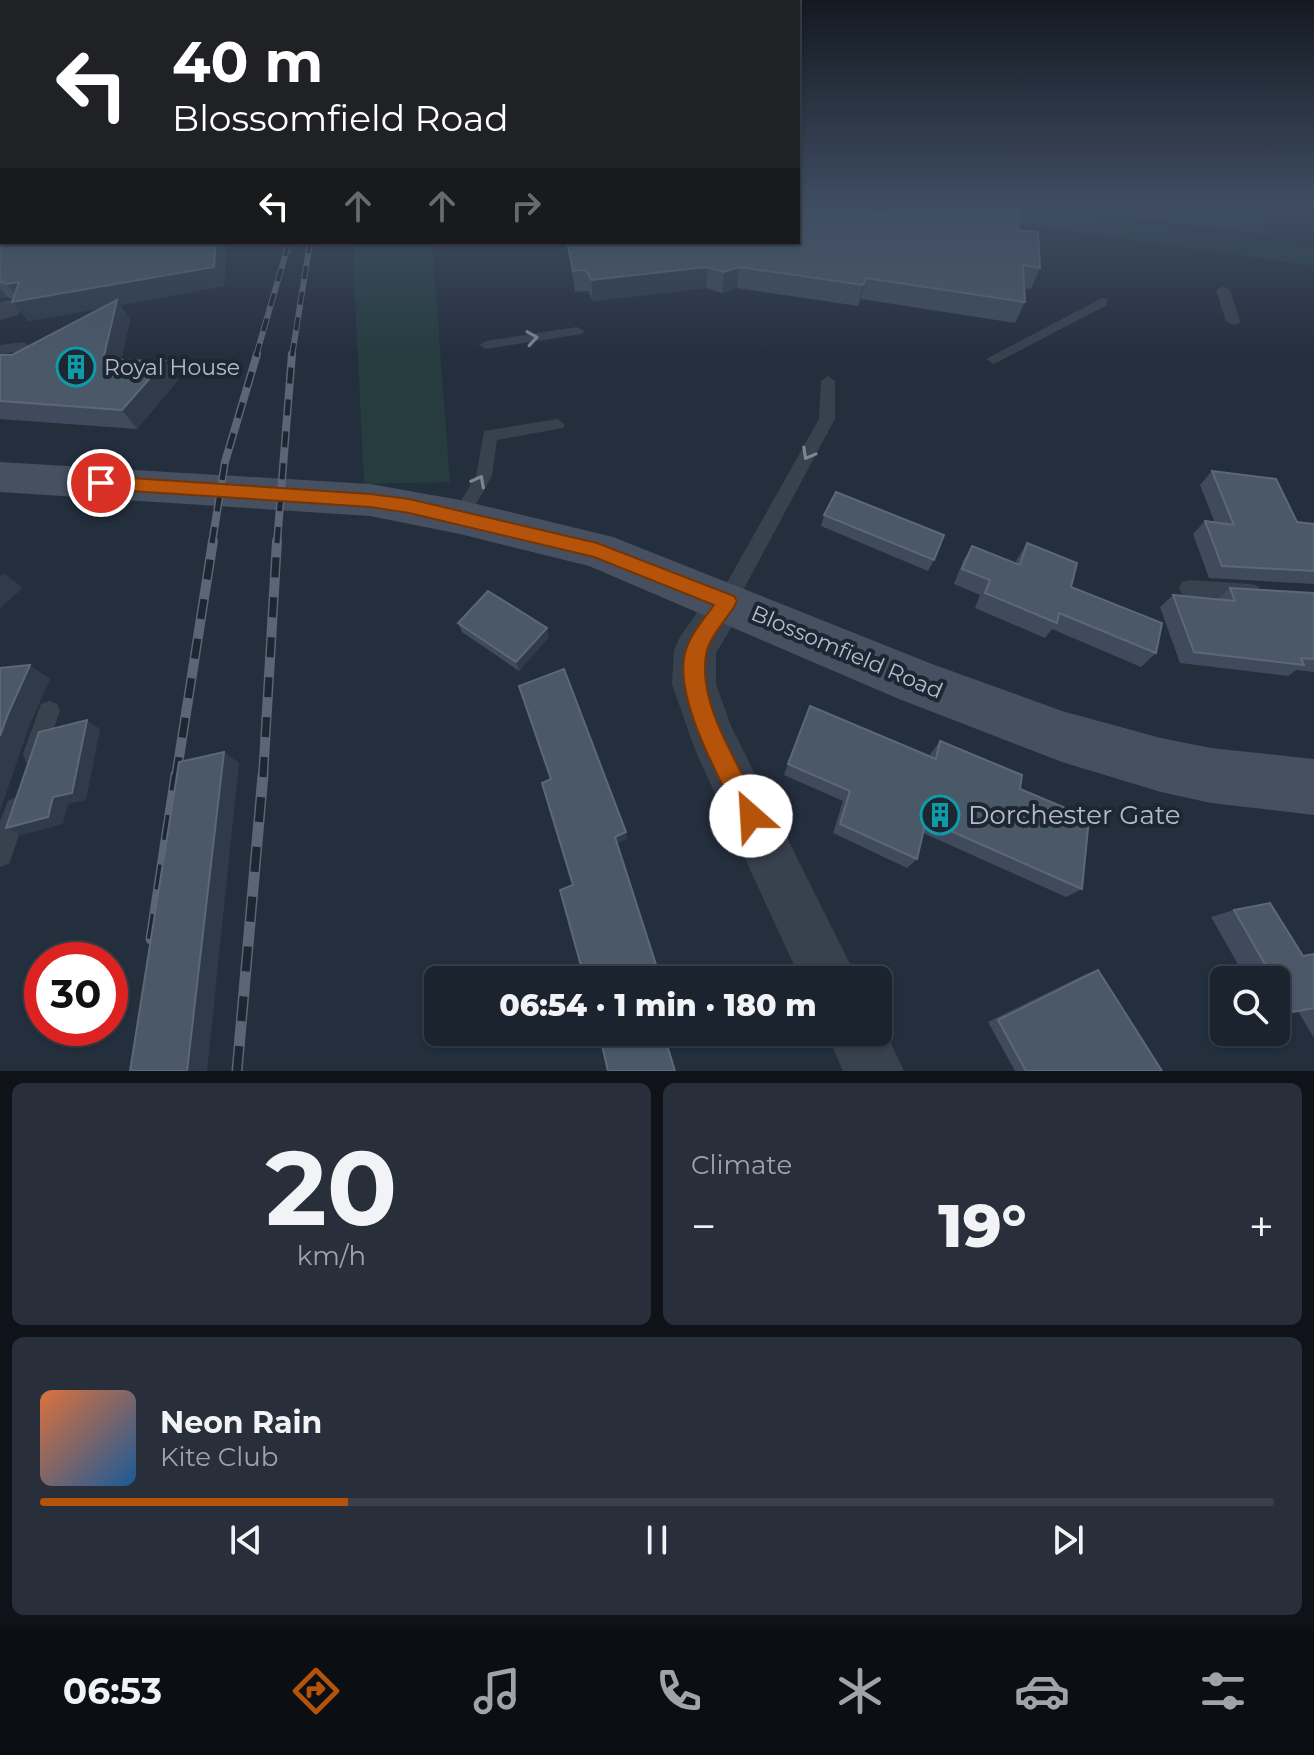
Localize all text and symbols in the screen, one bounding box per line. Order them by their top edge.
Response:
text: 40 m [172,28,323,96]
icon: left [40,32,144,136]
text: Blossomfield Road [172,96,509,140]
icon: left [252,184,296,228]
icon: ahead [336,184,380,228]
icon: ahead [420,184,464,228]
icon: right [504,184,548,228]
one-way arrow [525,330,539,347]
building icon: Royal House [55,346,97,388]
place label: Royal House [104,354,240,381]
one-way arrow [802,445,818,460]
pin [67,449,135,517]
icon: arrive [79,461,123,505]
one-way arrow [469,474,484,489]
street label: Blossomfield Road [747,599,947,705]
position arrow [709,774,793,858]
building icon: Dorchester Gate [919,794,961,836]
place label: Dorchester Gate [968,799,1181,831]
speed limit sign: 30 [24,942,128,1046]
map controls [1210,966,1290,1046]
button: search [1210,966,1290,1046]
text: 06:54 · 1 min · 180 m [499,987,817,1024]
text: 20 [266,1124,397,1251]
text: Climate [691,1149,792,1181]
text: 19° [938,1189,1027,1262]
text: − [691,1199,716,1253]
text: + [1249,1199,1274,1253]
text: km/h [297,1240,366,1272]
text: Neon Rain [160,1404,322,1441]
text: Kite Club [160,1441,278,1473]
icon: previous [224,1518,268,1562]
icon: pause [635,1518,679,1562]
icon: next [1046,1518,1090,1562]
icon: directions [288,1663,344,1719]
icon: music [469,1663,525,1719]
icon: phone [651,1663,707,1719]
icon: climate [832,1663,888,1719]
icon: car [1014,1663,1070,1719]
icon: filters [1195,1663,1251,1719]
text: 06:53 [63,1669,162,1713]

